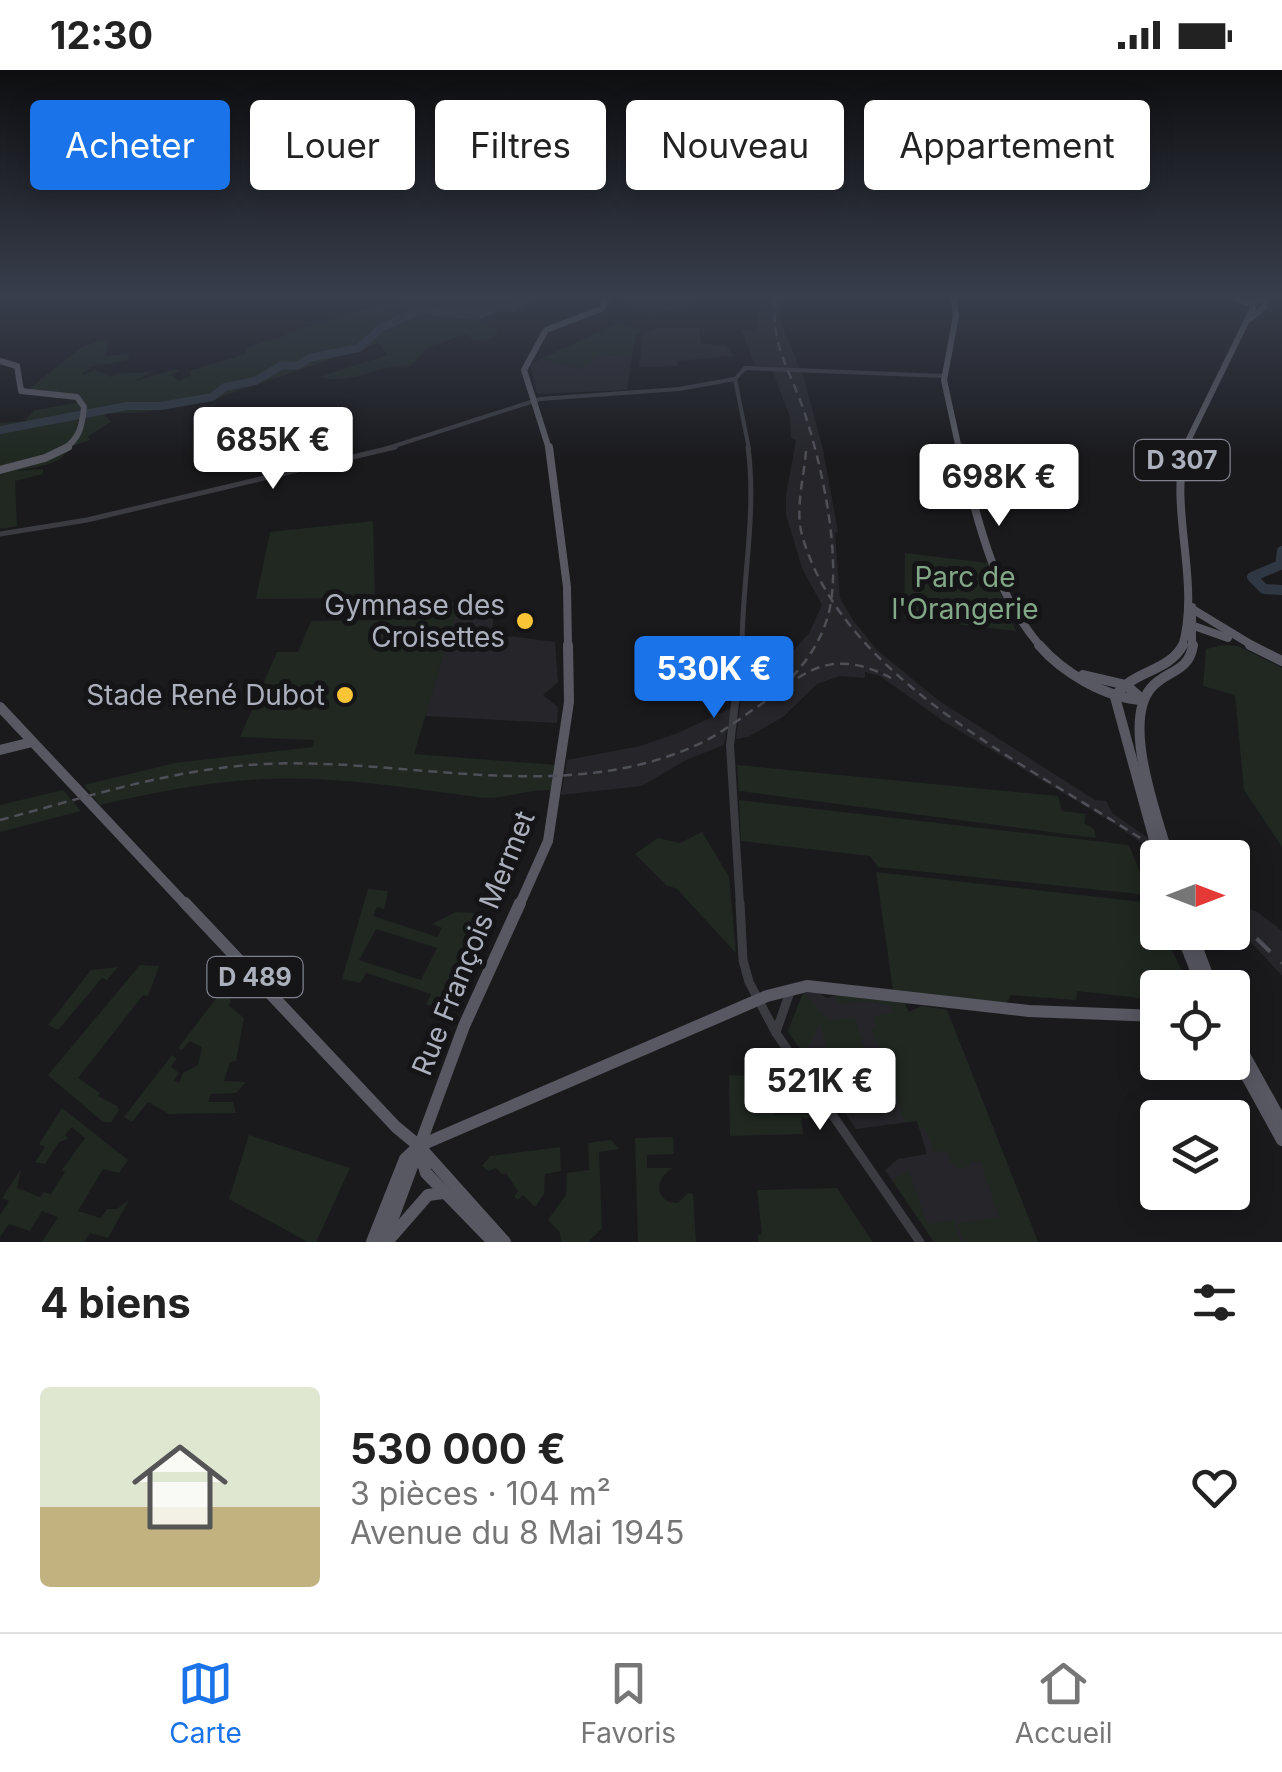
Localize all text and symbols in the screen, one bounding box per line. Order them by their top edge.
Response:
text: 12:30 [50,12,153,58]
chip: Acheter [30,100,230,190]
chip: Louer [250,100,415,190]
chip: Filtres [435,100,606,190]
chip: Nouveau [626,100,844,190]
chip: Appartement [864,100,1150,190]
pin: 685K € [192,407,354,492]
text: 685K € [216,420,330,459]
road number: D 307 [1134,440,1230,480]
pin: 698K € [918,444,1080,529]
text: 698K € [942,457,1056,496]
park label: Parc de l'Orangerie [892,560,1038,626]
place label: Gymnase des Croisettes [324,588,505,654]
marker: Gymnase des Croisettes [514,610,536,632]
pin: 530K € [633,636,795,721]
text: 530K € [656,649,772,688]
place label: Stade René Dubot [86,678,325,712]
marker: Stade René Dubot [334,684,356,706]
street label: Rue François Mermet [404,806,542,1080]
north arrow [1140,840,1250,950]
map controls [1140,840,1250,1210]
road number: D 489 [208,957,302,997]
button: locate [1140,970,1250,1080]
pin: 521K € [739,1048,901,1133]
text: 521K € [767,1061,873,1100]
button: layers [1140,1100,1250,1210]
icon: filters [1187,1275,1242,1330]
text: 4 biens [40,1277,191,1328]
text: 530 000 € [350,1423,566,1474]
icon: home [120,1427,240,1547]
icon: heart [1187,1460,1242,1515]
text: 3 pièces · 104 m² [350,1474,611,1513]
text: Avenue du 8 Mai 1945 [350,1513,684,1552]
tab: Carte [169,1656,242,1750]
tab: Favoris [580,1656,676,1750]
tab: Accueil [1015,1656,1113,1750]

